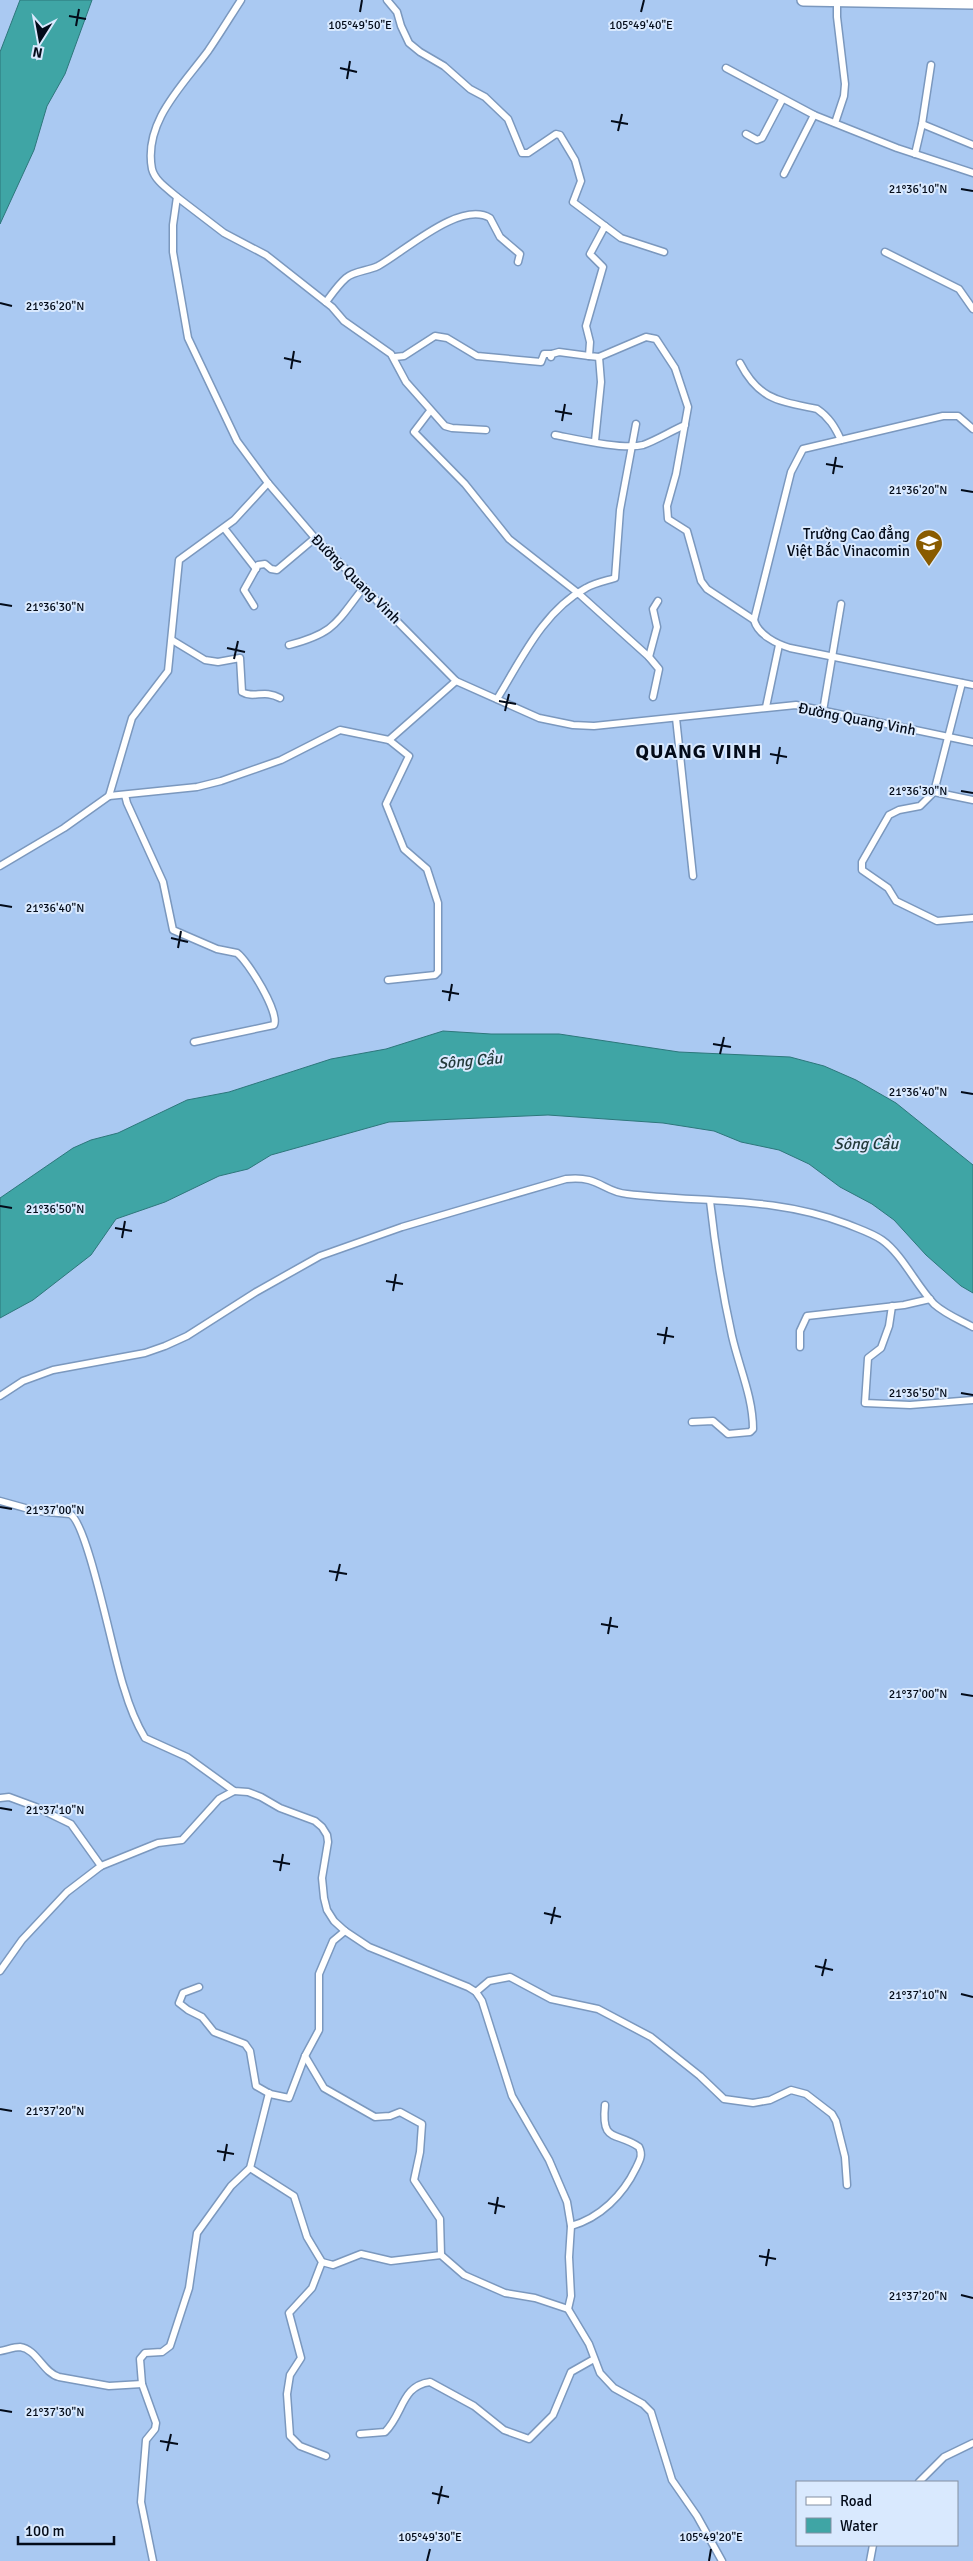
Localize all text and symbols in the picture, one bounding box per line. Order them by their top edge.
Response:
north arrow [15,15,65,65]
text: 105°49'50"E [328,18,392,33]
text: 105°49'40"E [609,18,673,33]
text: N [31,43,44,62]
text: 21°36'10"N [889,182,947,197]
text: 21°36'20"N [26,299,84,314]
text: 21°36'20"N [889,483,947,498]
place label: Trường Cao đẳng Việt Bắc Vinacomin [787,525,910,560]
school or university icon: Trường Cao đẳng Việt Bắc Vinacomin [914,528,944,567]
street label: Đường Quang Vinh [307,530,405,628]
text: 21°36'30"N [26,600,84,615]
street label: Đường Quang Vinh [797,699,917,739]
district label: QUANG VINH [636,739,762,764]
text: 21°36'30"N [889,784,947,799]
text: 21°36'40"N [26,901,84,916]
water label: Sông Cầu [437,1048,504,1074]
text: 21°36'40"N [889,1085,947,1100]
water label: Sông Cầu [834,1134,899,1154]
text: 21°36'50"N [26,1202,84,1217]
text: 21°36'50"N [889,1386,947,1401]
text: 21°37'00"N [26,1503,84,1518]
text: 21°37'00"N [889,1687,947,1702]
text: 21°37'10"N [26,1803,84,1818]
text: 21°37'10"N [889,1988,947,2003]
text: 21°37'20"N [26,2104,84,2119]
text: 21°37'20"N [889,2289,947,2304]
text: 21°37'30"N [26,2405,84,2420]
legend [796,2481,958,2546]
text: Road [840,2492,872,2510]
scale bar [18,2514,114,2546]
text: Water [840,2517,878,2535]
text: 100 m [25,2522,65,2540]
text: 105°49'30"E [398,2530,462,2545]
text: 105°49'20"E [679,2530,743,2545]

